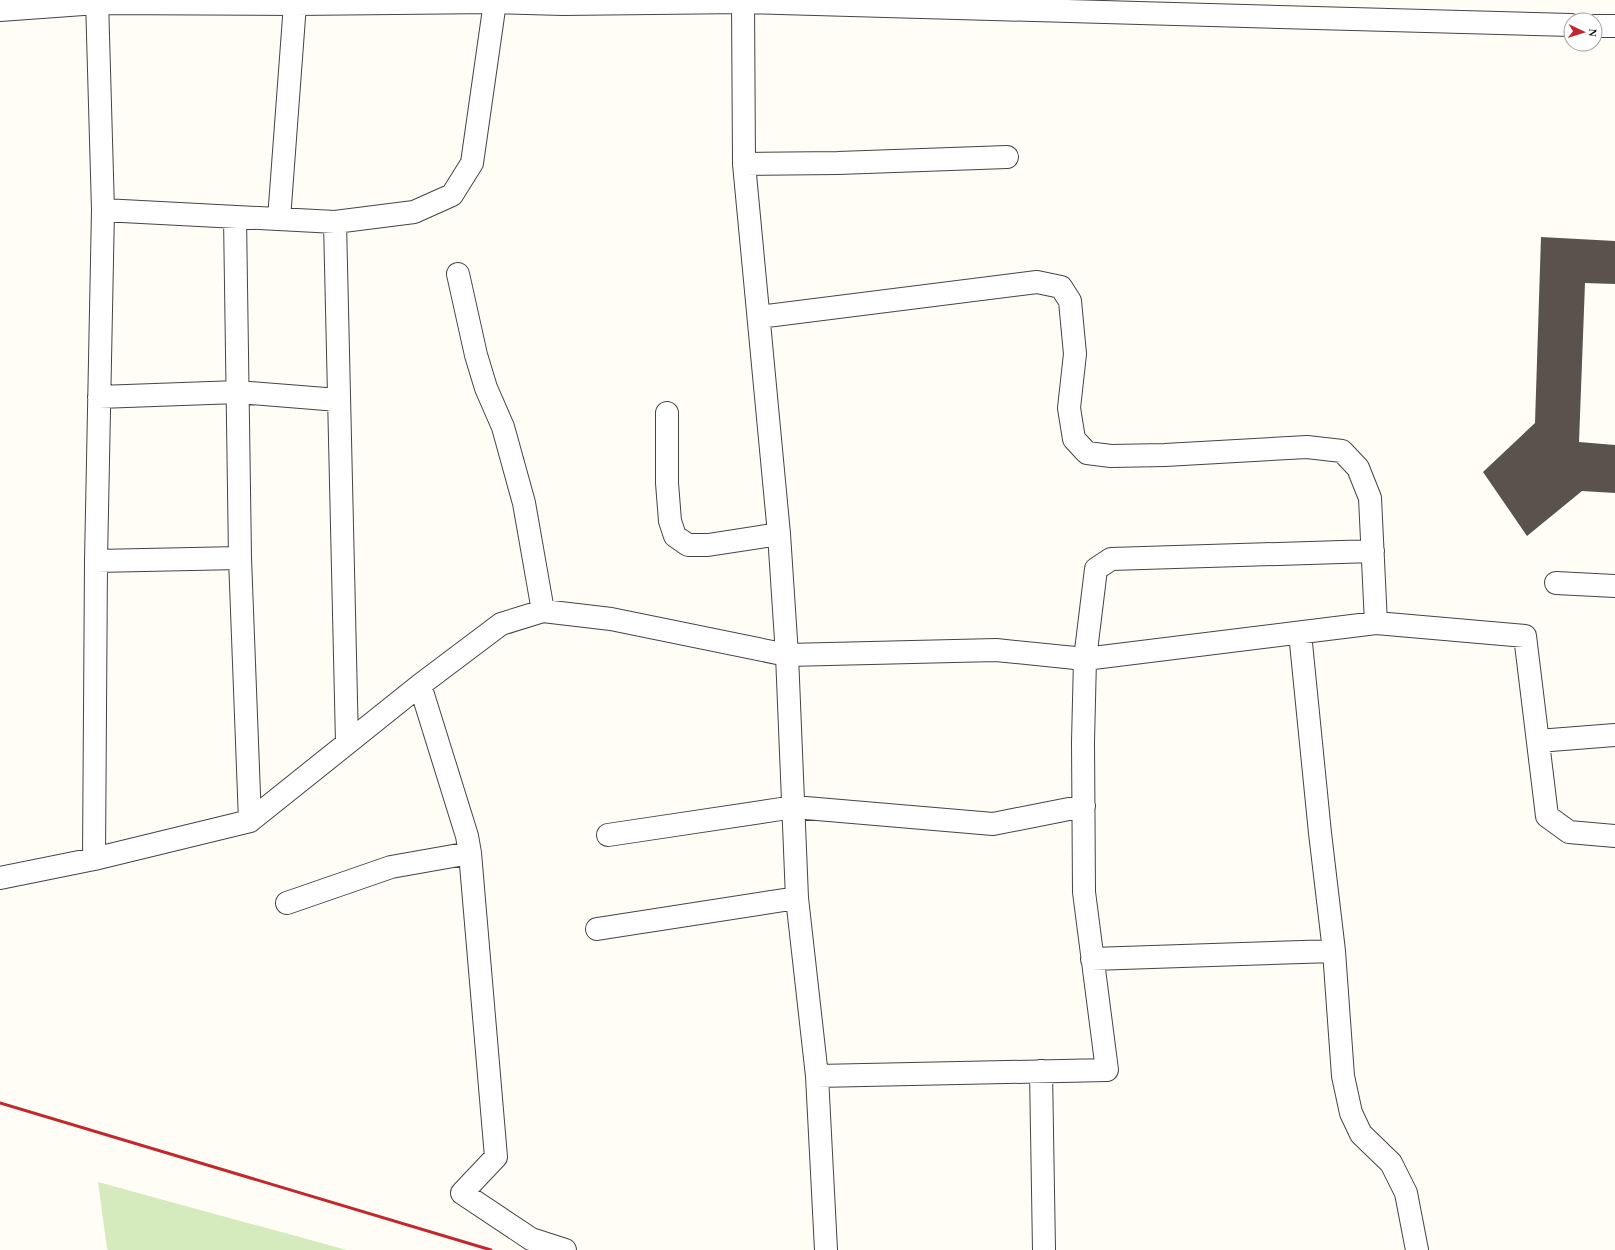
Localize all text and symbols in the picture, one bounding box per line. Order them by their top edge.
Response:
north arrow [1563,12,1603,52]
text: N [1587,28,1599,37]

